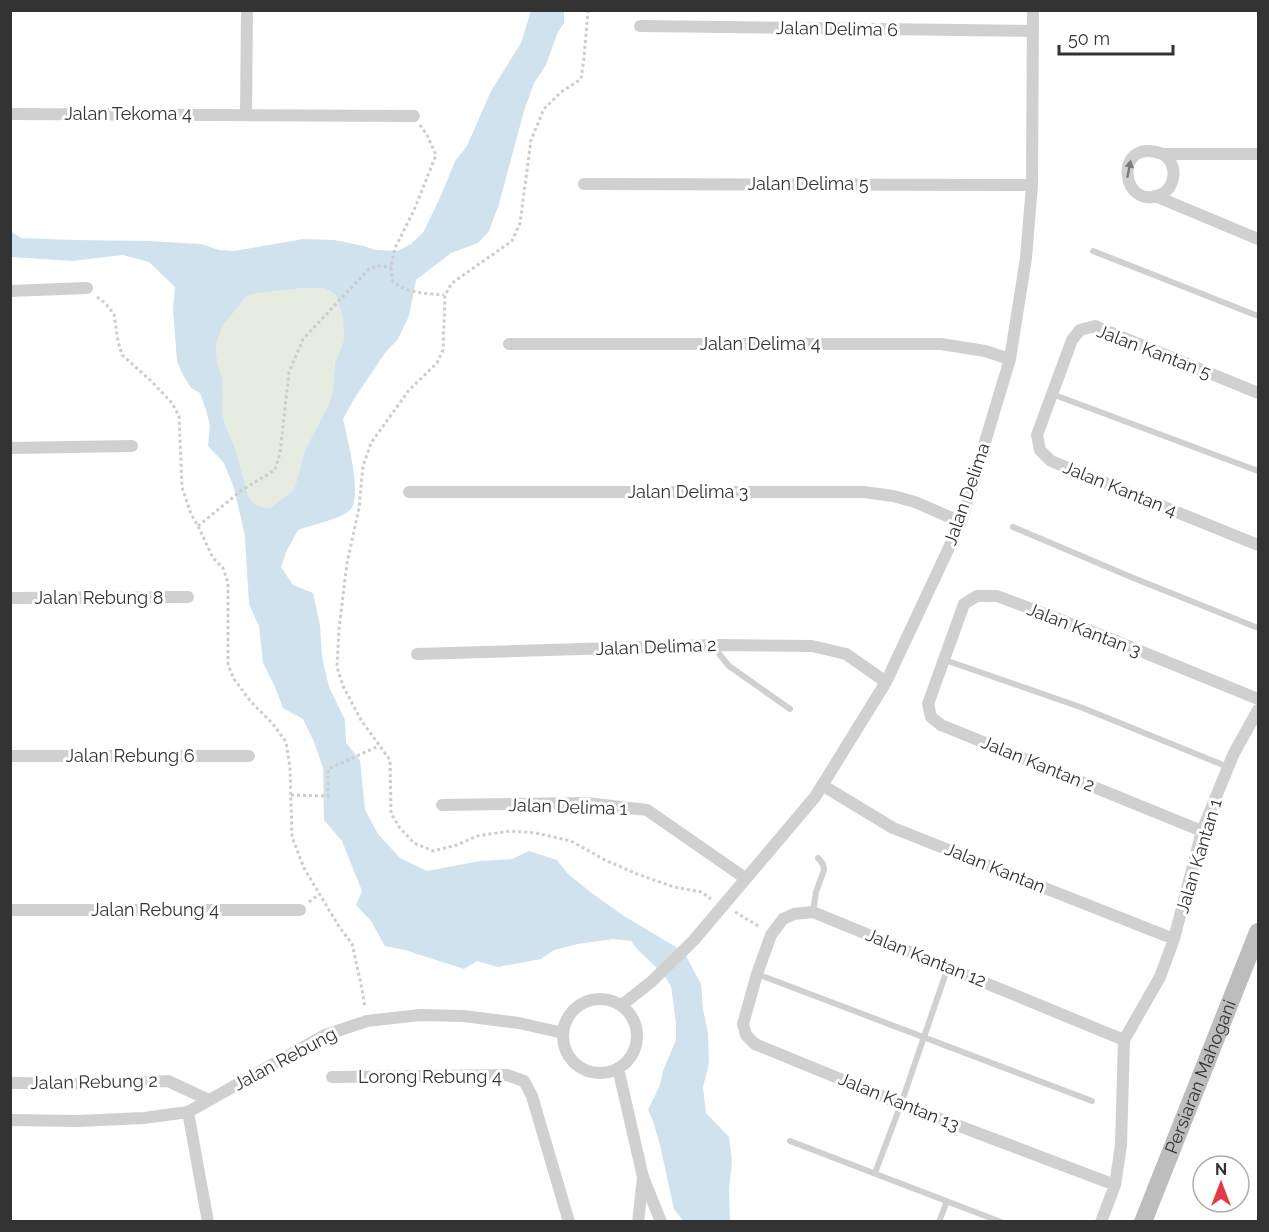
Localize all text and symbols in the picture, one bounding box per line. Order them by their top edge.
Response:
street label: Jalan Delima 6 [776,17,898,40]
scale bar [1059,18,1173,56]
text: 50 m [1068,28,1110,49]
street label: Jalan Tekoma 4 [64,103,192,124]
one-way arrow [1125,160,1134,179]
street label: Jalan Delima 5 [747,173,869,194]
street label: Jalan Kantan 5 [1094,320,1214,383]
street label: Jalan Delima 4 [699,333,821,354]
street label: Jalan Delima [939,440,994,548]
street label: Jalan Kantan 4 [1060,456,1180,521]
street label: Jalan Delima 3 [628,481,748,502]
street label: Jalan Rebung 8 [35,587,163,608]
street label: Jalan Kantan 3 [1024,598,1144,661]
street label: Jalan Delima 2 [595,634,717,659]
street label: Jalan Kantan 2 [979,731,1098,796]
street label: Jalan Rebung 6 [66,745,195,766]
street label: Jalan Delima 1 [508,794,628,819]
street label: Jalan Kantan 1 [1171,796,1226,916]
street label: Jalan Kantan [942,838,1048,897]
street label: Jalan Rebung 4 [91,899,219,920]
street label: Jalan Kantan 12 [863,924,989,991]
street label: Persiaran Mahogani [1160,997,1240,1157]
street label: Jalan Rebung [230,1023,340,1094]
street label: Lorong Rebung 4 [358,1066,502,1087]
street label: Jalan Kantan 13 [836,1068,963,1135]
street label: Jalan Rebung 2 [30,1070,158,1093]
north arrow [1191,1154,1251,1214]
text: N [1215,1160,1227,1179]

